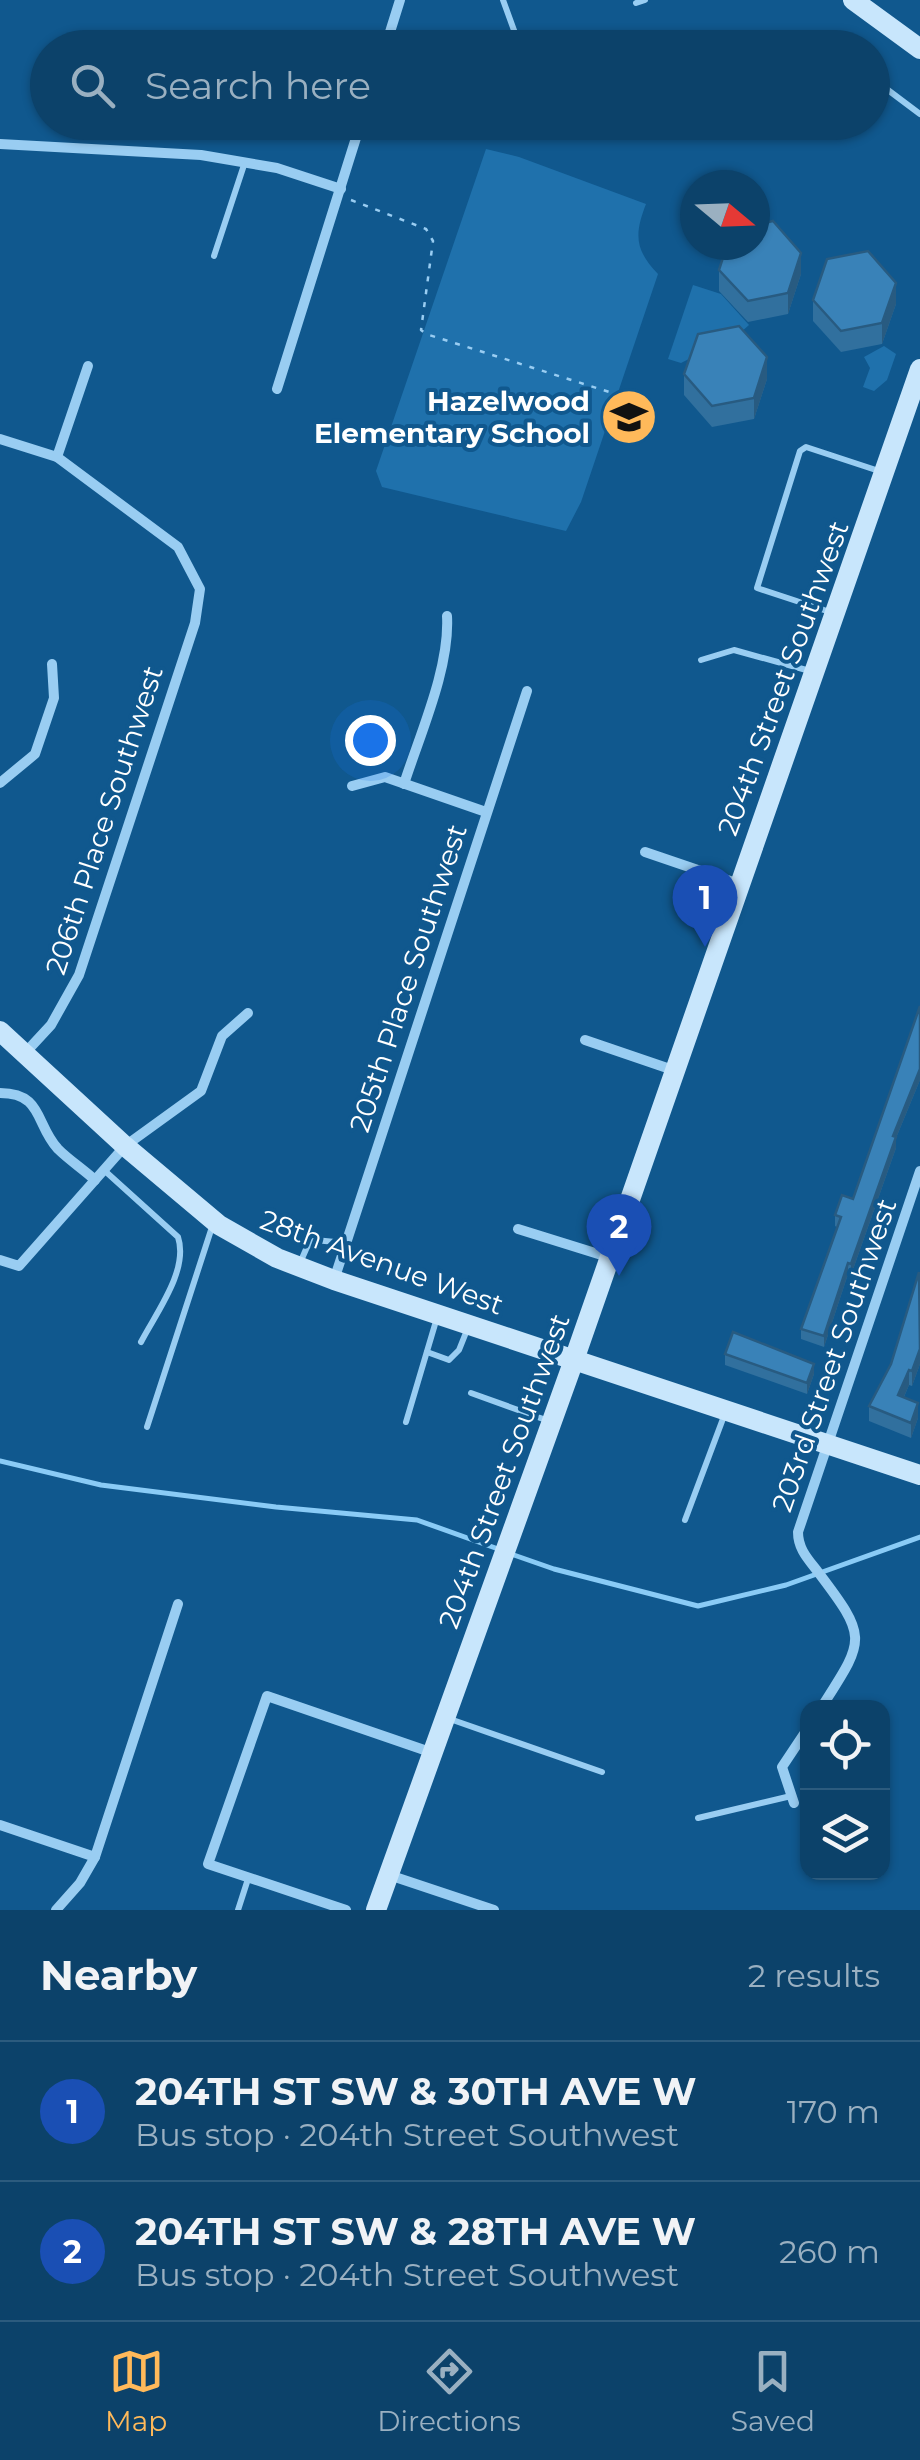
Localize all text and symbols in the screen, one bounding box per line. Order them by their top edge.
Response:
search box [30,30,890,140]
icon: search [65,58,120,113]
text: Search here [145,62,371,109]
north arrow [680,170,770,260]
place label: Hazelwood Elementary School [314,384,590,450]
school or university icon: Hazelwood Elementary School [599,387,659,447]
street label: 204th Street Southwest [710,516,856,840]
street label: 206th Place Southwest [38,661,170,979]
your location [345,715,396,766]
street label: 205th Place Southwest [342,820,474,1136]
pin: 1 [672,864,738,947]
pin: 2 [586,1194,652,1276]
street label: 203rd Street Southwest [764,1194,904,1516]
street label: 28th Avenue West [256,1202,508,1322]
street label: 204th Street Southwest [431,1309,577,1633]
map controls [800,1700,890,1880]
button: locate [800,1700,890,1790]
button: layers [800,1790,890,1880]
text: Nearby [40,1949,197,2001]
text: 2 results [748,1956,880,1995]
text: 204TH ST SW & 30TH AVE W [135,2068,696,2115]
text: 1 [66,2092,79,2131]
text: 170 m [787,2092,880,2131]
text: Bus stop · 204th Street Southwest [135,2115,679,2154]
text: 204TH ST SW & 28TH AVE W [135,2208,696,2255]
text: 2 [63,2232,82,2271]
text: 260 m [779,2232,880,2271]
text: Bus stop · 204th Street Southwest [135,2255,679,2294]
tab: Map [105,2344,167,2438]
tab: Directions [377,2344,521,2438]
tab: Saved [731,2344,815,2438]

